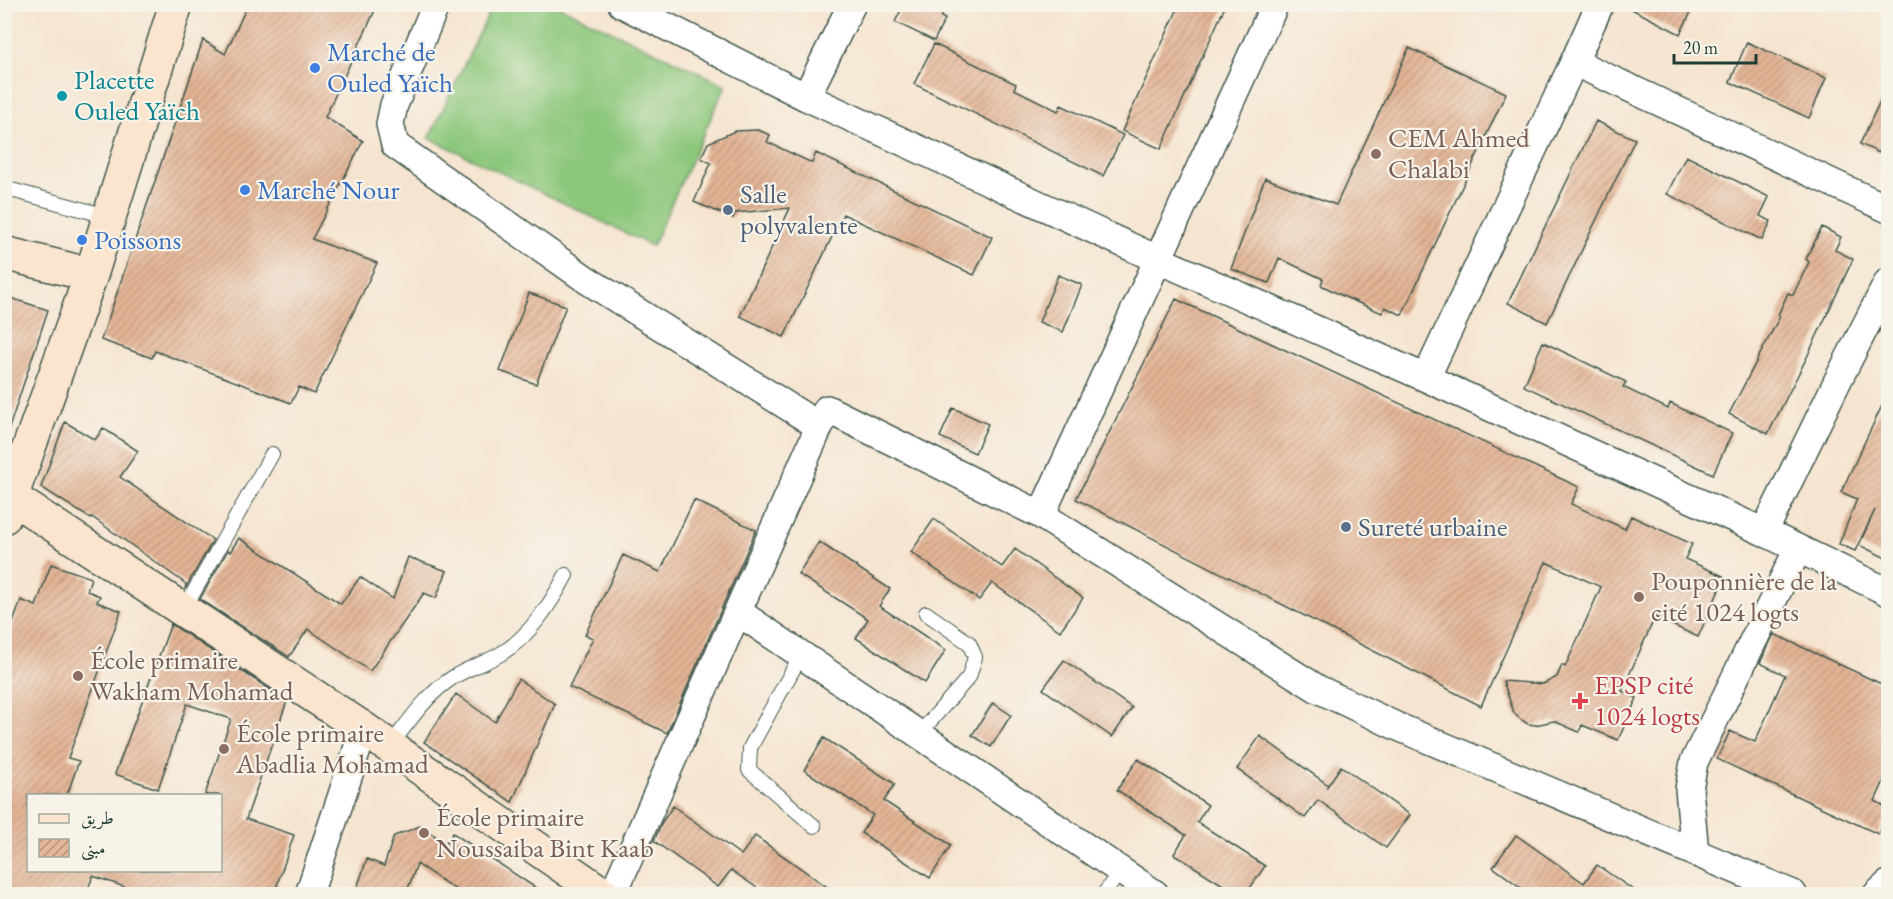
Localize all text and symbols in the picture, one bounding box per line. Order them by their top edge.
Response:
scale bar [1674,27,1756,65]
place label: Marché de Ouled Yaïch [327,34,453,100]
text: 20 m [1683,36,1718,59]
marker: Marché de Ouled Yaïch [308,61,322,75]
place label: Placette Ouled Yaïch [74,62,200,128]
marker: Placette Ouled Yaïch [55,89,69,103]
place label: CEM Ahmed Chalabi [1388,120,1530,186]
marker: CEM Ahmed Chalabi [1369,147,1383,161]
place label: Marché Nour [257,172,399,207]
place label: Salle polyvalente [740,176,858,242]
marker: Marché Nour [238,183,252,197]
marker: Salle polyvalente [721,203,735,217]
place label: Poissons [94,222,181,257]
marker: Poissons [75,233,89,247]
place label: Sureté urbaine [1358,509,1508,544]
marker: Sureté urbaine [1339,520,1353,534]
place label: Pouponnière de la cité 1024 logts [1651,563,1837,629]
marker: Pouponnière de la cité 1024 logts [1632,590,1646,604]
place label: École primaire Wakham Mohamad [90,642,294,708]
place label: EPSP cité 1024 logts [1594,667,1700,733]
marker: École primaire Wakham Mohamad [71,669,85,683]
marker: EPSP cité 1024 logts [1571,692,1589,710]
place label: École primaire Abadlia Mohamad [235,715,429,781]
marker: École primaire Abadlia Mohamad [217,742,231,756]
legend [27,794,222,872]
place label: École primaire Noussaiba Bint Kaab [436,799,654,865]
text: طريق [81,806,114,830]
marker: École primaire Noussaiba Bint Kaab [417,826,431,840]
text: مبنى [81,836,106,861]

